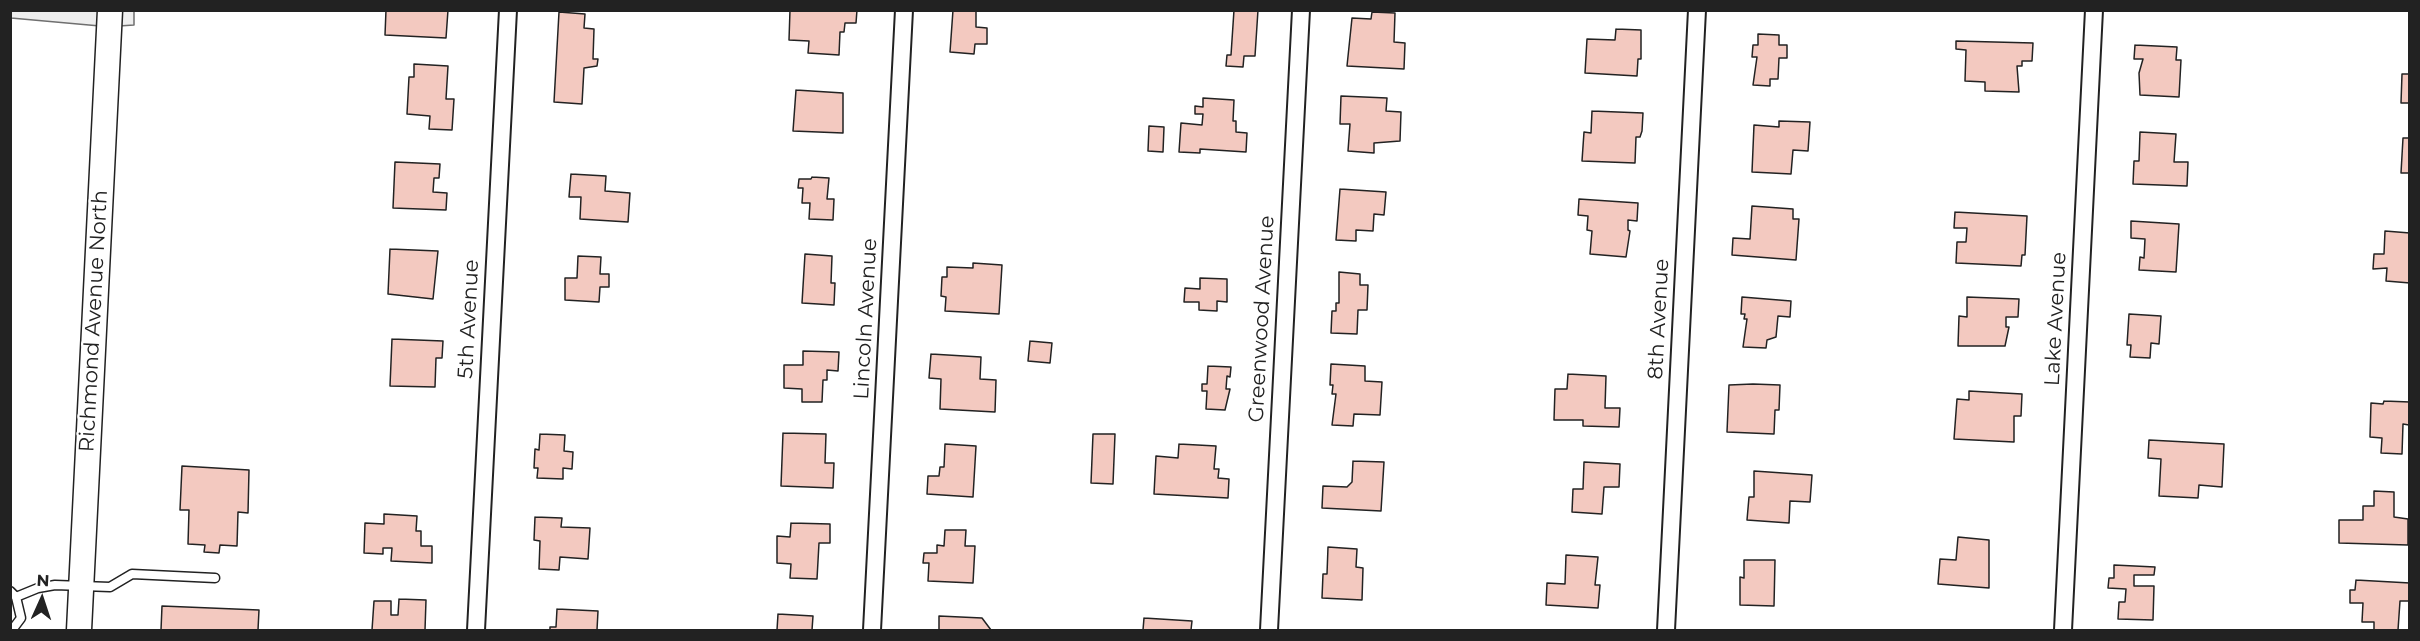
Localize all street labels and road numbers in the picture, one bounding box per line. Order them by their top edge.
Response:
street label: Richmond Avenue North [75,189,113,453]
street label: Greenwood Avenue [1244,215,1280,423]
street label: Lincoln Avenue [849,238,883,400]
street label: Lake Avenue [2040,251,2072,387]
street label: 8th Avenue [1643,258,1675,380]
street label: 5th Avenue [453,259,485,379]

